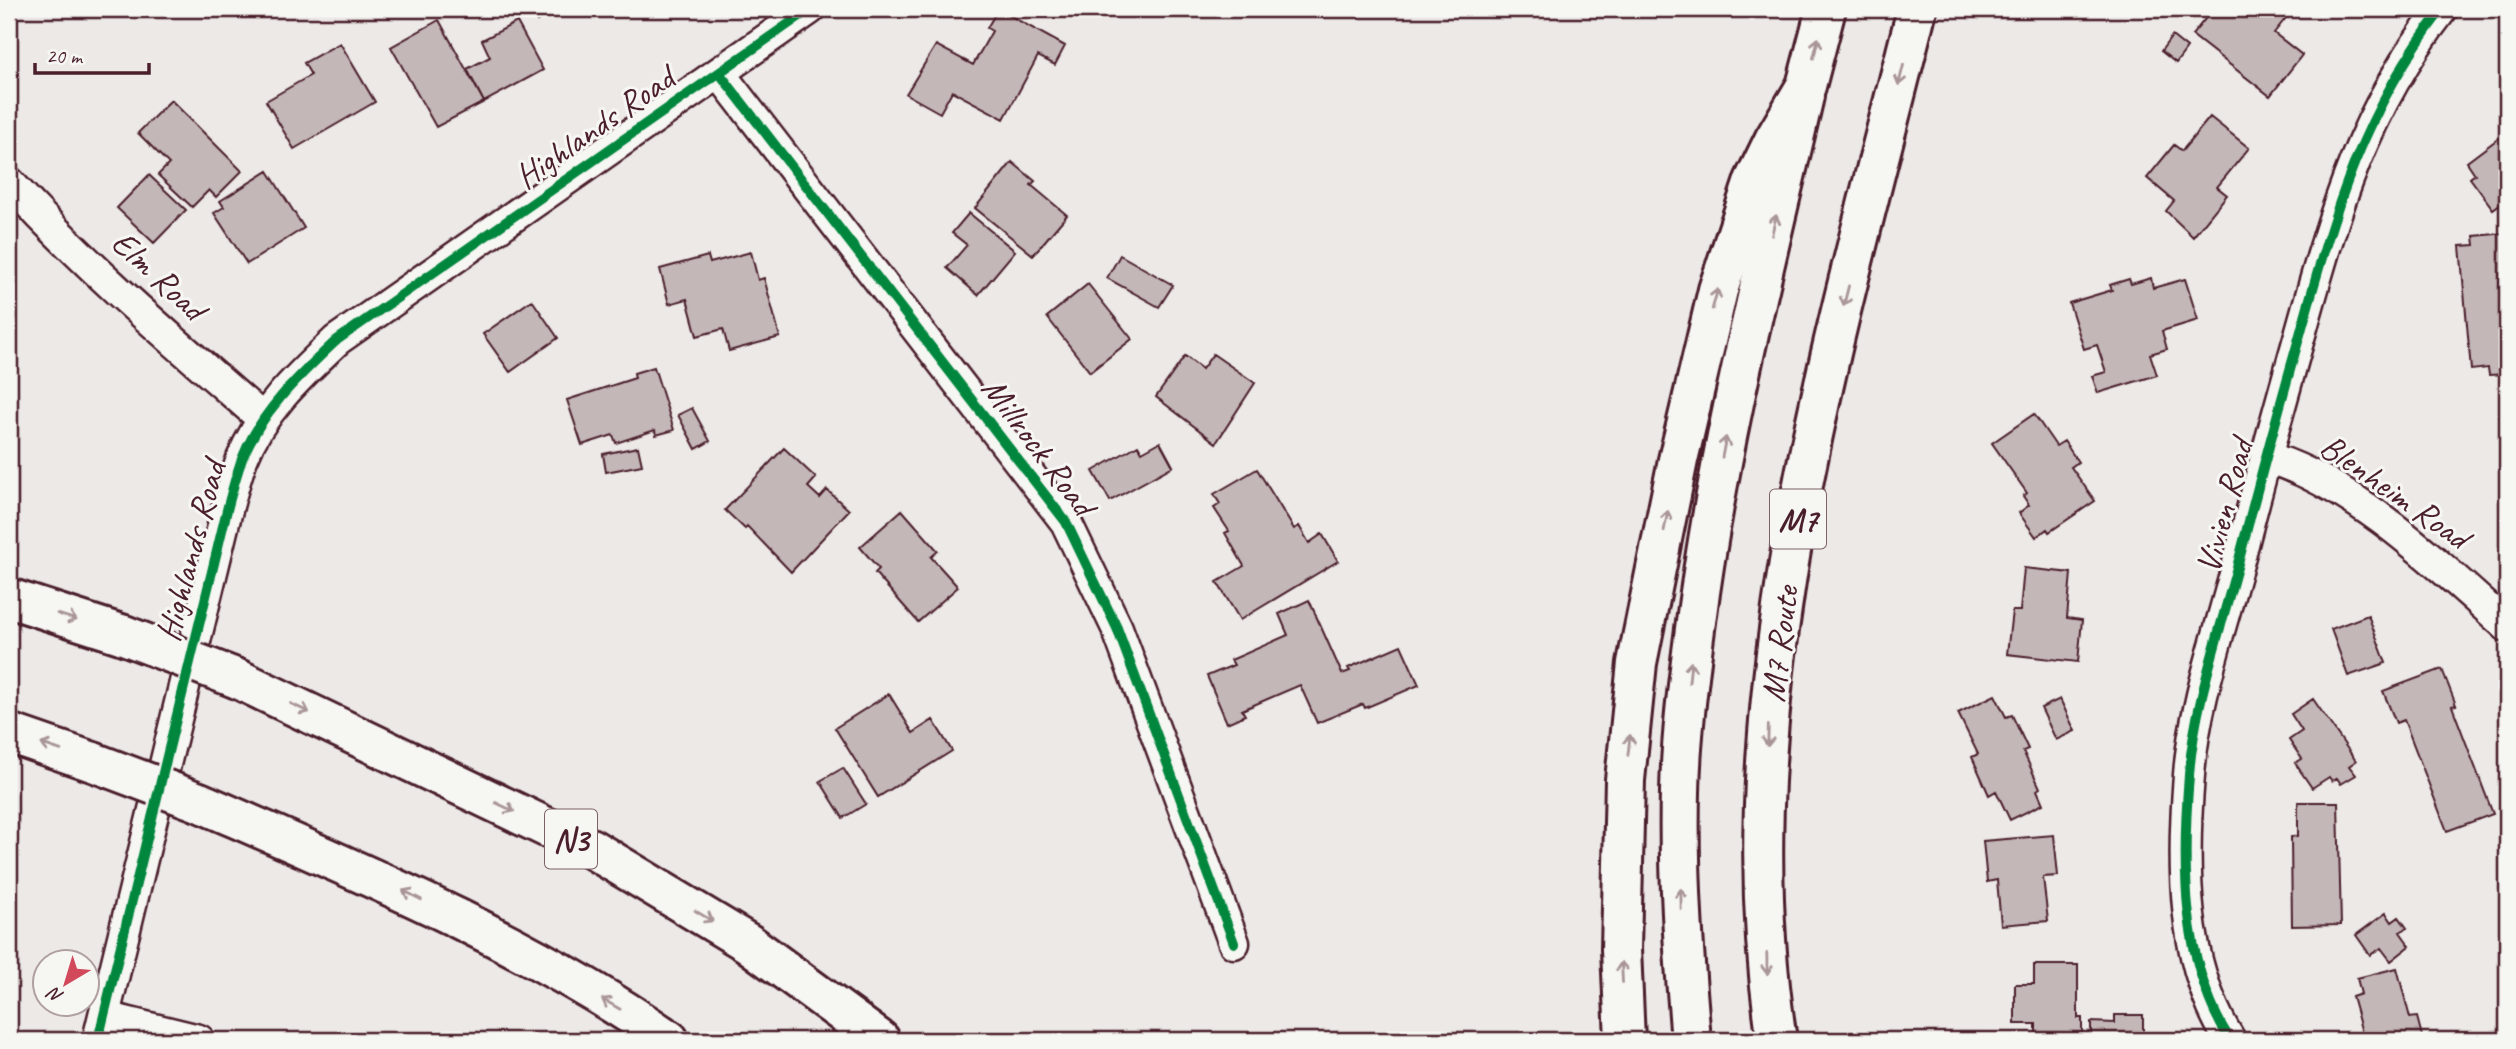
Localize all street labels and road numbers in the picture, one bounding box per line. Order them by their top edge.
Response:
street label: Highlands Road [506,53,687,199]
street label: Elm Road [102,220,219,334]
street label: Millrock Road [972,368,1109,529]
street label: Blenheim Road [2311,424,2482,562]
street label: Vivien Road [2185,429,2265,578]
street label: Highlands Road [145,451,237,646]
road number: M7 [1770,490,1826,548]
street label: M7 Route [1750,581,1809,704]
road number: N3 [545,810,597,868]

